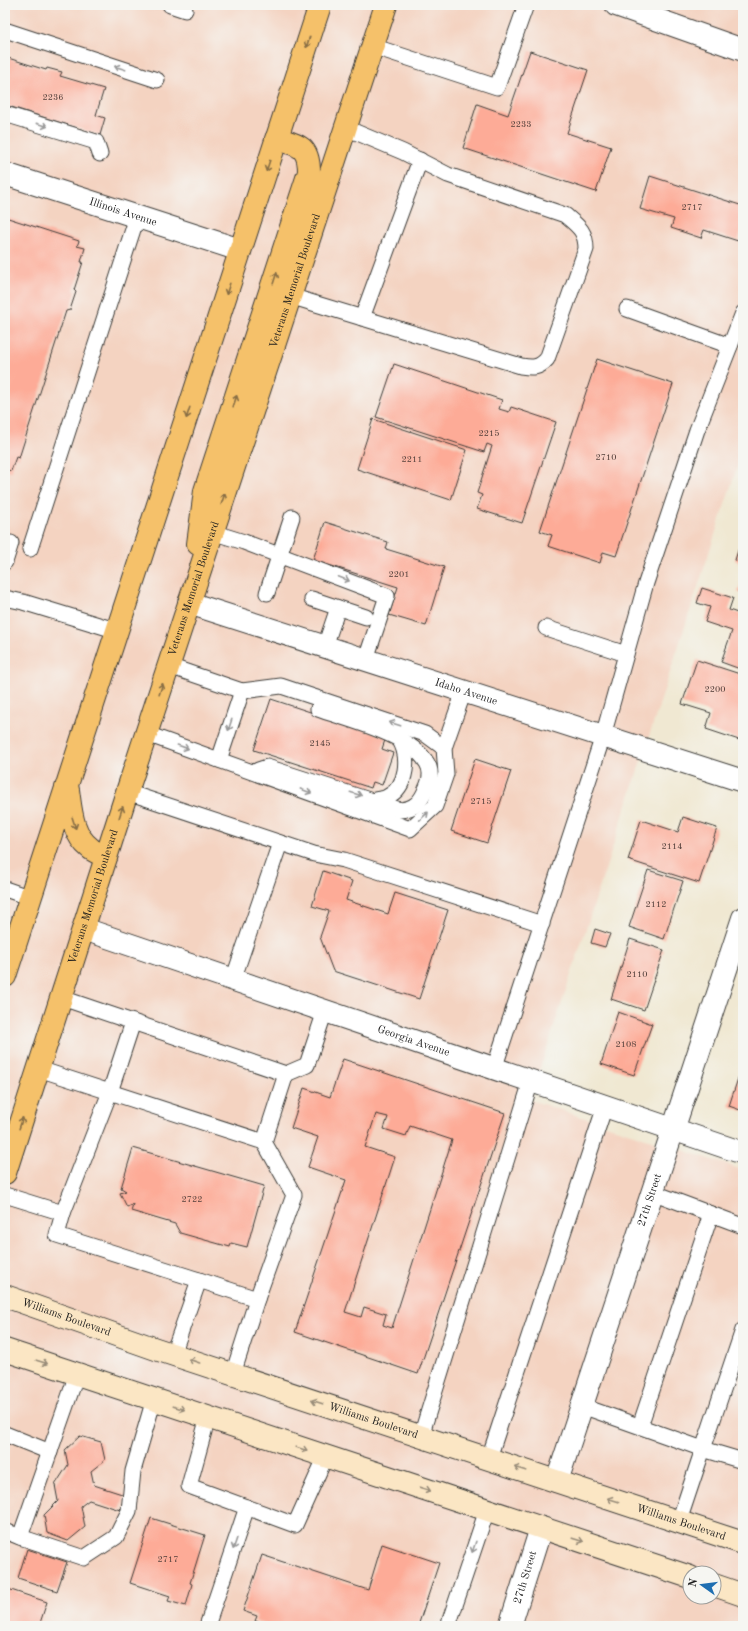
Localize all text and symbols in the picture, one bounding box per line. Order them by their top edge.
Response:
one-way arrow [304,35,311,48]
one-way arrow [114,63,126,71]
house number: 2236 [43,93,63,102]
house number: 2233 [511,120,531,129]
one-way arrow [36,122,49,129]
one-way arrow [264,159,271,172]
street label: Illinois Avenue [88,196,158,228]
house number: 2717 [682,203,702,212]
street label: Veterans Memorial Boulevard [268,212,322,350]
one-way arrow [272,271,279,284]
one-way arrow [223,283,231,295]
one-way arrow [232,395,239,408]
one-way arrow [184,407,191,420]
house number: 2215 [479,429,499,438]
house number: 2710 [596,453,616,462]
house number: 2211 [402,455,422,464]
one-way arrow [220,493,228,505]
street label: Veterans Memorial Boulevard [167,520,221,657]
house number: 2201 [389,570,409,579]
one-way arrow [337,576,349,584]
street label: Idaho Avenue [433,677,499,707]
one-way arrow [158,683,166,695]
house number: 2200 [705,685,725,694]
one-way arrow [226,719,233,732]
one-way arrow [389,720,402,727]
house number: 2145 [310,739,330,748]
one-way arrow [177,744,189,752]
one-way arrow [299,788,311,796]
one-way arrow [349,791,362,798]
house number: 2715 [471,797,491,806]
one-way arrow [118,806,125,819]
one-way arrow [419,811,429,821]
one-way arrow [71,817,78,830]
street label: Veterans Memorial Boulevard [67,828,120,966]
house number: 2114 [662,842,682,851]
house number: 2112 [646,900,666,909]
house number: 2110 [627,970,647,979]
street label: Georgia Avenue [376,1024,451,1058]
house number: 2108 [616,1040,636,1049]
one-way arrow [18,1117,26,1129]
street label: 27th Street [636,1172,664,1228]
house number: 2722 [182,1195,202,1204]
street label: Williams Boulevard [20,1297,112,1338]
one-way arrow [187,1357,200,1364]
one-way arrow [35,1359,48,1366]
one-way arrow [311,1398,324,1405]
street label: Williams Boulevard [327,1401,420,1441]
one-way arrow [172,1404,184,1412]
one-way arrow [296,1445,308,1453]
one-way arrow [514,1465,527,1472]
one-way arrow [419,1486,431,1494]
one-way arrow [607,1495,619,1503]
street label: Williams Boulevard [635,1503,727,1542]
one-way arrow [572,1537,585,1544]
one-way arrow [230,1538,238,1550]
one-way arrow [470,1540,478,1552]
street label: 27th Street [512,1549,539,1605]
house number: 2717 [158,1555,178,1564]
north arrow [682,1565,722,1605]
text: N [687,1577,700,1588]

